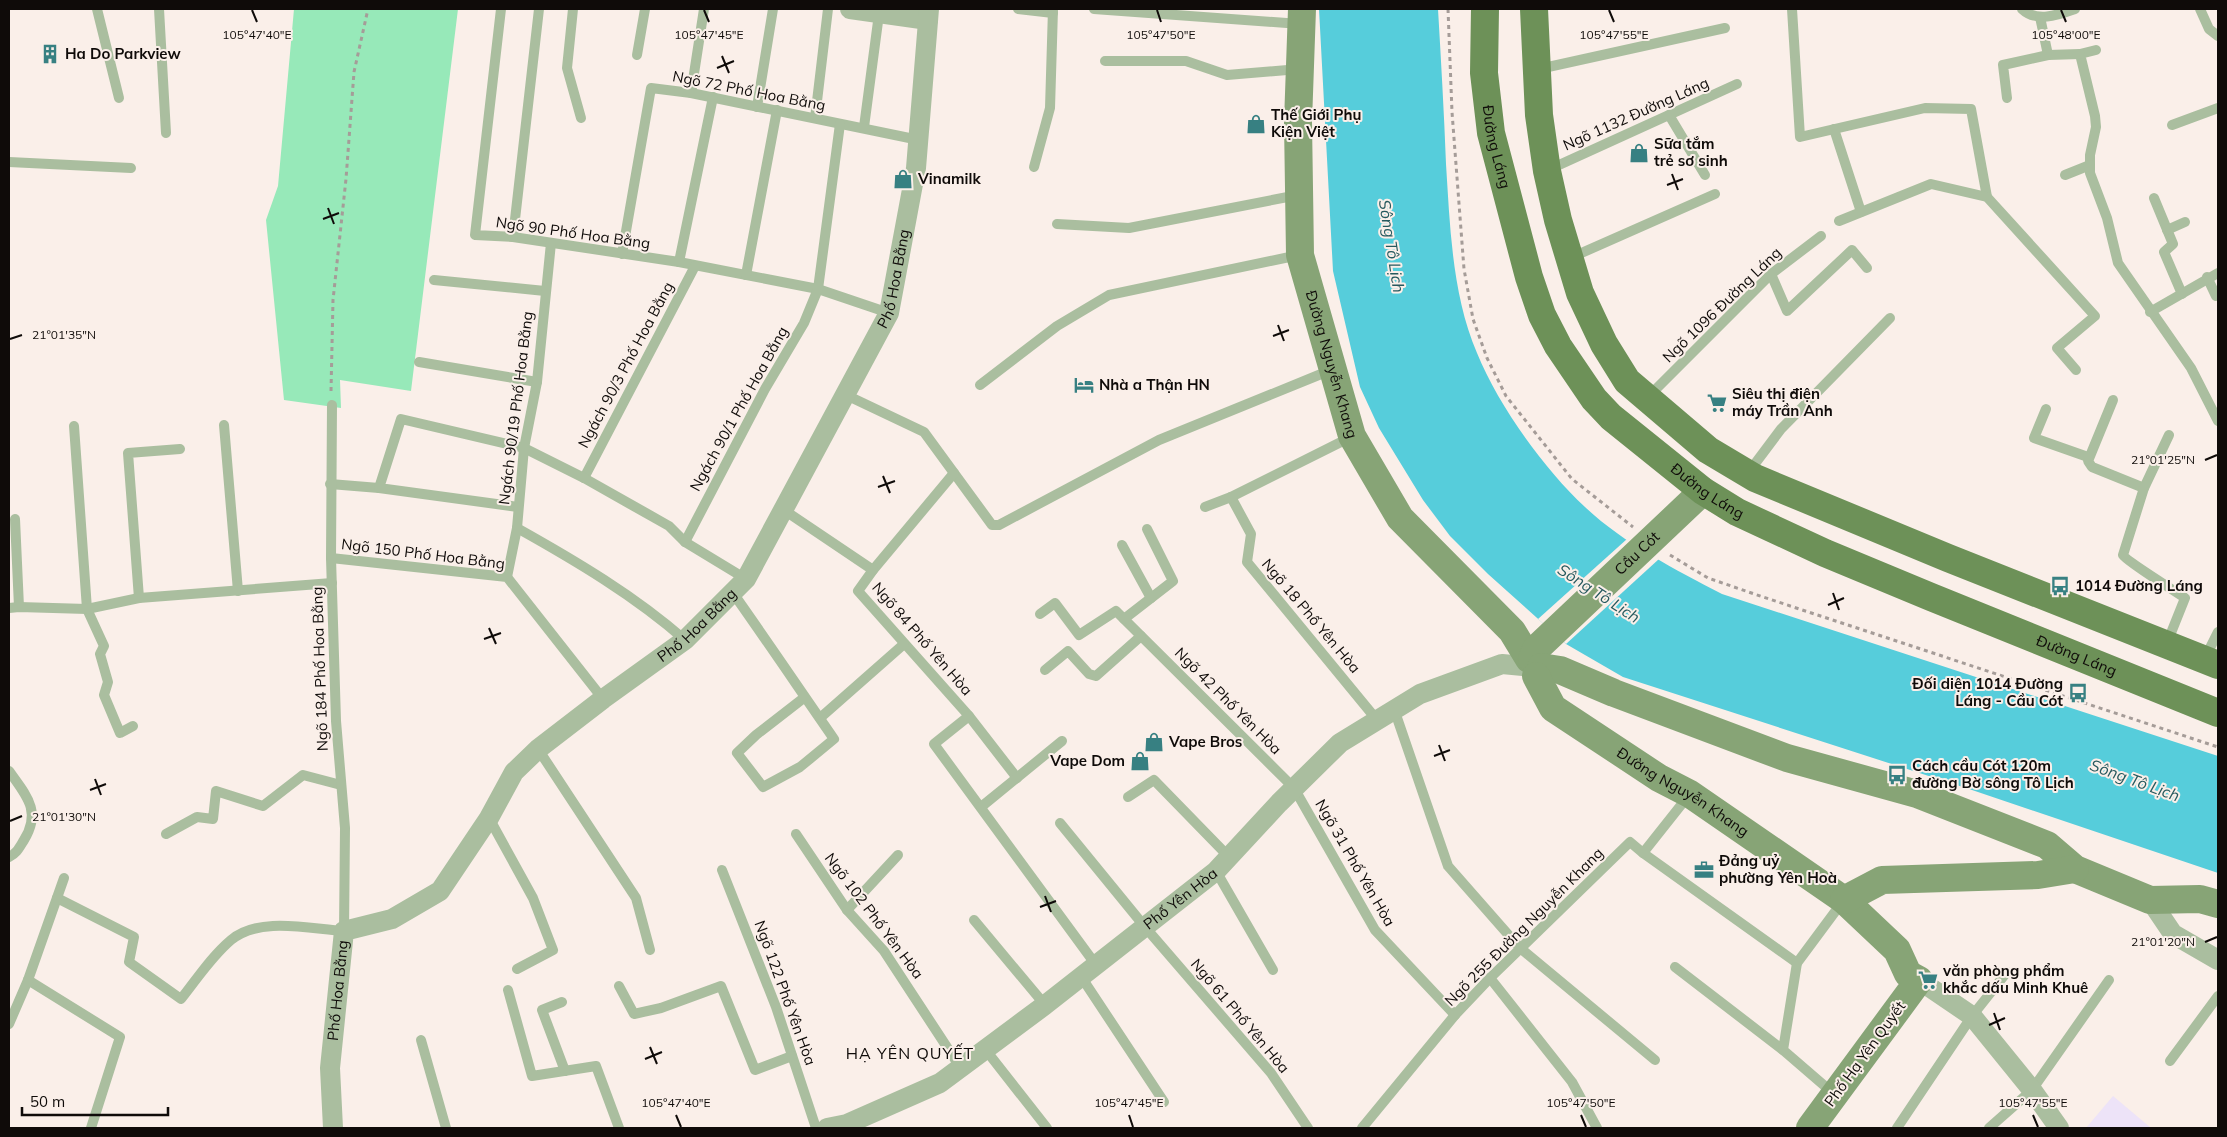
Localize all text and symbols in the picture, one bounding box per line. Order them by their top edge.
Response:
text: 105°47'40"E [222,27,292,42]
text: 105°47'45"E [674,27,744,42]
text: 105°47'50"E [1126,27,1196,42]
text: 105°47'55"E [1579,27,1649,42]
text: 105°48'00"E [2031,27,2101,42]
building icon: Ha Do Parkview [39,43,61,65]
place label: Ha Do Parkview [65,44,181,63]
street label: Ngõ 72 Phố Hoa Bằng [671,66,827,115]
street label: Ngõ 1132 Đường Láng [1560,73,1712,154]
street label: Đường Láng [1479,104,1515,191]
place label: Thế Giới Phụ Kiện Việt [1271,105,1362,141]
shop icon: Thế Giới Phụ Kiện Việt [1245,113,1267,135]
place label: Sữa tắm trẻ sơ sinh [1654,134,1728,170]
shop icon: Sữa tắm trẻ sơ sinh [1628,142,1650,164]
shop icon: Vinamilk [892,168,914,190]
place label: Vinamilk [917,169,981,188]
water label: Sông Tô Lịch [1375,198,1409,294]
street label: Ngõ 90 Phố Hoa Bằng [495,212,651,253]
street label: Phố Hoa Bằng [873,228,913,332]
street label: Ngõ 1096 Đường Láng [1658,243,1785,366]
street label: Ngách 90/3 Phố Hoa Bằng [574,278,678,451]
street label: Đường Nguyễn Khang [1302,288,1362,441]
street label: Ngách 90/19 Phố Hoa Bằng [494,310,537,506]
street label: Ngách 90/1 Phố Hoa Bằng [685,323,792,495]
text: 21°01'35"N [32,327,96,342]
hotel icon: Nhà a Thận HN [1073,374,1095,396]
place label: Nhà a Thận HN [1099,375,1210,394]
place label: Siêu thị điện máy Trần Anh [1732,384,1833,420]
supermarket icon: Siêu thị điện máy Trần Anh [1706,392,1728,414]
text: 21°01'25"N [2131,452,2195,467]
street label: Đường Láng [1667,459,1747,523]
street label: Cầu Cót [1610,527,1663,579]
street label: Ngõ 150 Phố Hoa Bằng [340,534,506,573]
street label: Ngõ 18 Phố Yên Hòa [1258,555,1365,677]
water label: Sông Tô Lịch [1554,559,1644,627]
bus stop icon: 1014 Đường Láng [2049,575,2071,597]
place label: 1014 Đường Láng [2075,576,2203,595]
street label: Ngõ 84 Phố Yên Hòa [868,578,977,699]
street label: Phố Hoa Bằng [653,584,740,666]
street label: Ngõ 184 Phố Hoa Bằng [307,586,332,752]
street label: Đường Láng [2034,631,2120,680]
street label: Ngõ 42 Phố Yên Hòa [1171,643,1286,758]
place label: Đối diện 1014 Đường Láng - Cầu Cót [1911,674,2063,710]
bus stop icon: Đối diện 1014 Đường Láng - Cầu Cót [2067,682,2089,704]
shop icon: Vape Bros [1143,731,1165,753]
place label: Vape Bros [1168,732,1242,751]
street label: Đường Nguyễn Khang [1613,743,1753,841]
shop icon: Vape Dom [1129,750,1151,772]
place label: Vape Dom [1049,751,1125,770]
water label: Sông Tô Lịch [2087,755,2183,805]
place label: Cách cầu Cót 120m đường Bờ sông Tô Lịch [1912,756,2074,792]
bus stop icon: Cách cầu Cót 120m đường Bờ sông Tô Lịch [1886,764,1908,786]
street label: Ngõ 31 Phố Yên Hòa [1311,796,1400,930]
text: 21°01'30"N [32,809,96,824]
street label: Ngõ 255 Đường Nguyễn Khang [1440,843,1607,1010]
street label: Ngõ 102 Phố Yên Hòa [821,849,928,982]
place label: Đảng uỷ phường Yên Hoà [1718,851,1837,887]
office icon: Đảng uỷ phường Yên Hoà [1693,859,1715,881]
street label: Phố Yên Hòa [1139,863,1221,933]
street label: Ngõ 122 Phố Yên Hòa [750,918,820,1068]
text: 21°01'20"N [2131,934,2195,949]
street label: Phố Hoa Bằng [323,939,352,1042]
street label: Ngõ 61 Phố Yên Hòa [1187,955,1294,1077]
place label: văn phòng phẩm khắc dấu Minh Khuê [1942,961,2088,997]
supermarket icon: văn phòng phẩm khắc dấu Minh Khuê [1917,969,1939,991]
street label: Phố Hạ Yên Quyết [1820,997,1909,1110]
district label: HẠ YÊN QUYẾT [846,1043,974,1063]
scale bar [22,1084,169,1116]
text: 50 m [30,1092,65,1111]
text: 105°47'40"E [641,1095,711,1110]
text: 105°47'45"E [1094,1095,1164,1110]
text: 105°47'50"E [1546,1095,1616,1110]
text: 105°47'55"E [1998,1095,2068,1110]

